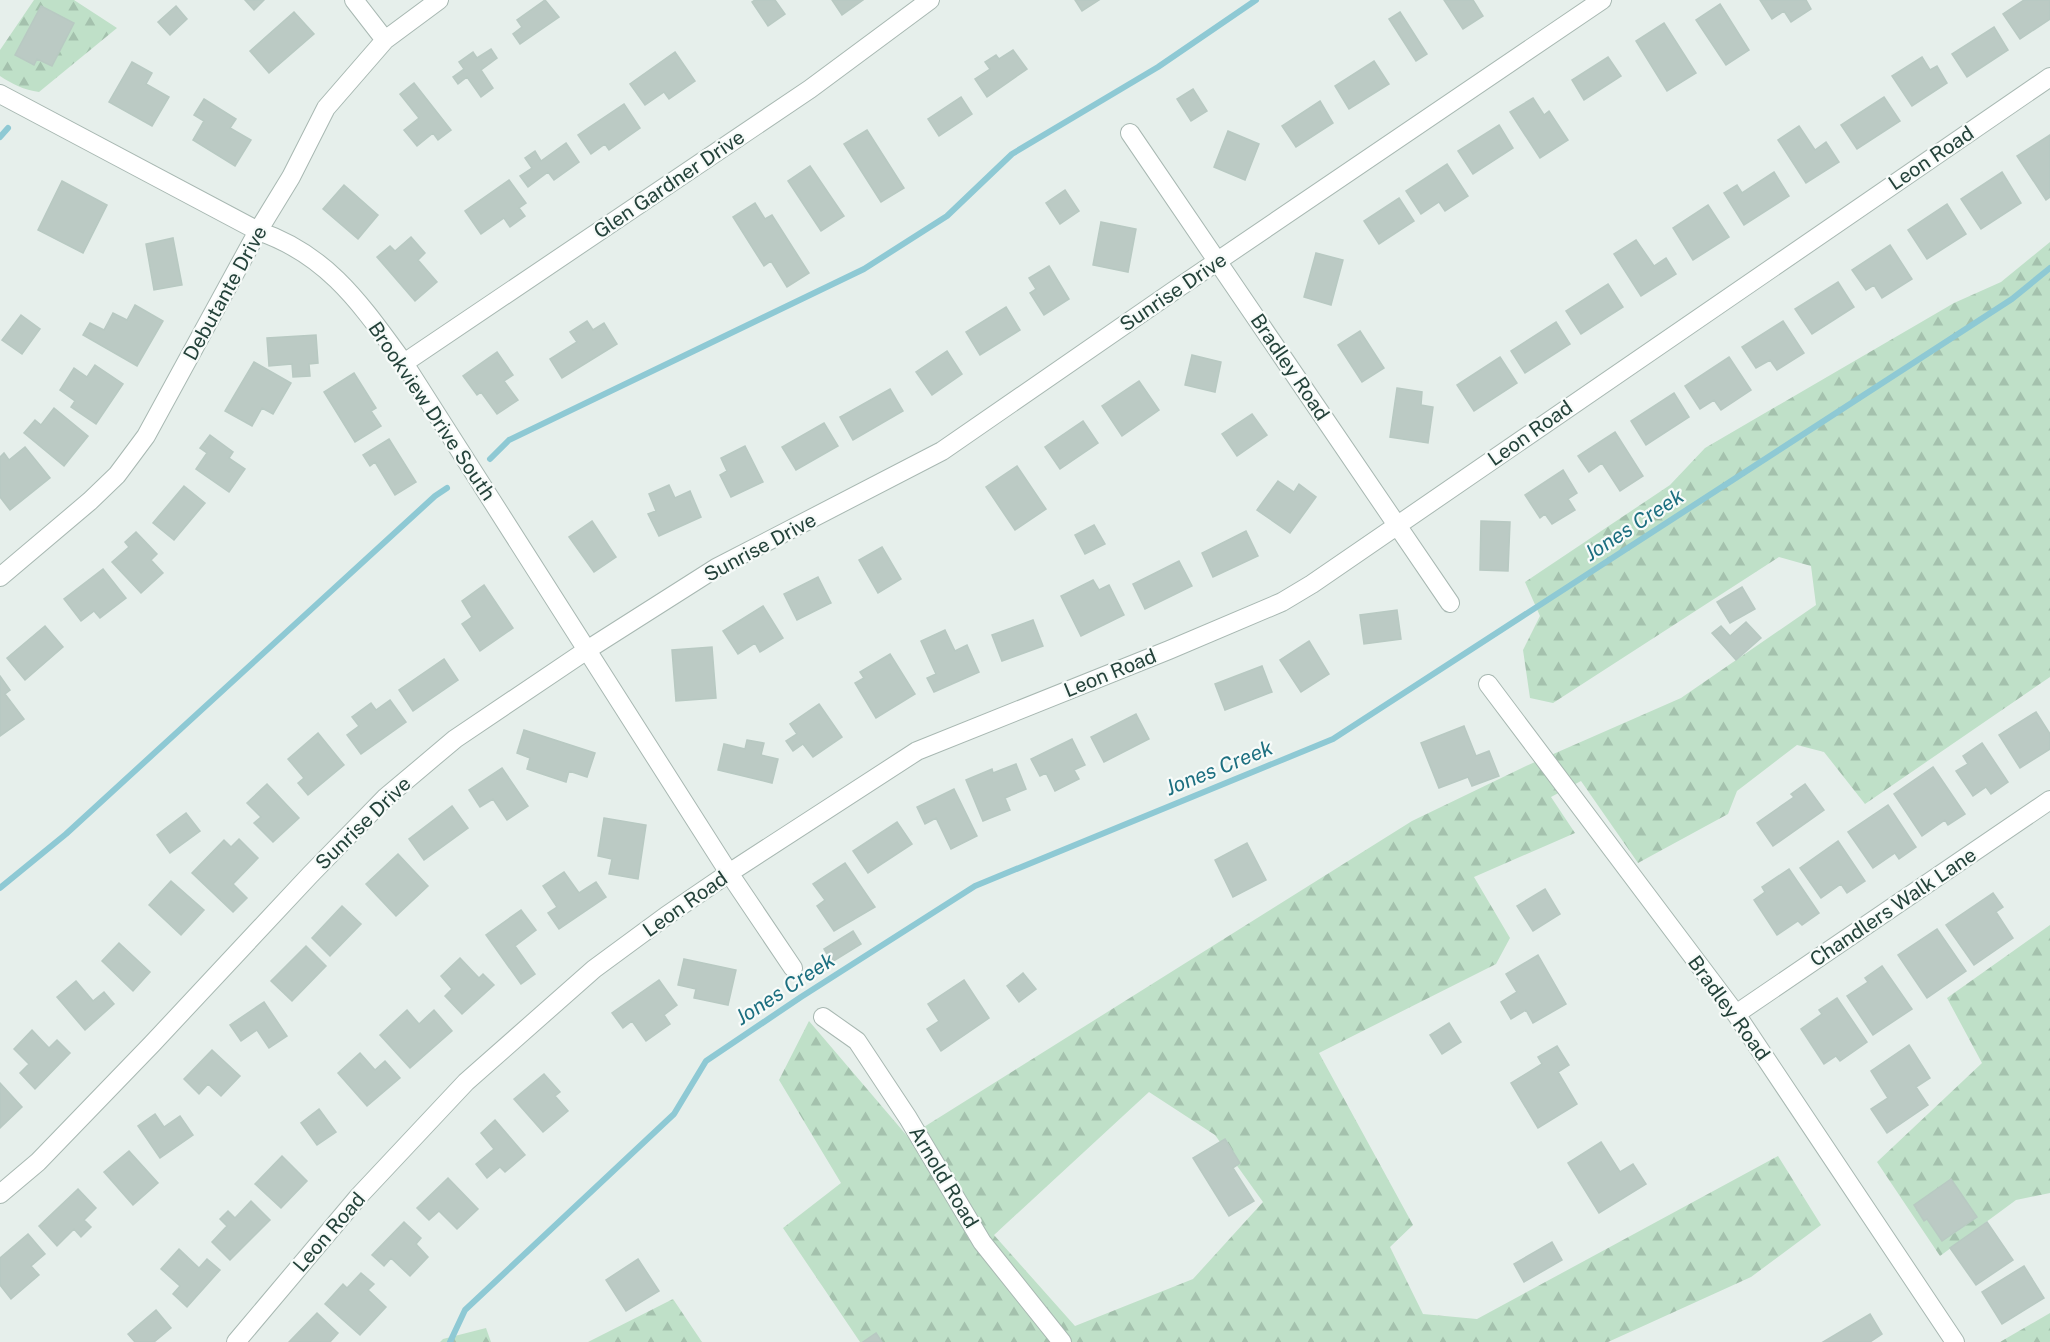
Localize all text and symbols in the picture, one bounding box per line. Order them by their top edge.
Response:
street label: Leon Road [1884,121,1978,195]
street label: Glen Gardner Drive [589,125,749,243]
street label: Debutante Drive [178,222,272,364]
street label: Sunrise Drive [1115,248,1231,336]
street label: Bradley Road [1245,309,1335,425]
street label: Brookview Drive South [363,317,501,505]
street label: Leon Road [1483,395,1577,471]
water label: Jones Creek [1579,483,1689,566]
street label: Sunrise Drive [700,507,820,587]
street label: Leon Road [1060,644,1160,702]
water label: Jones Creek [1161,734,1277,800]
street label: Sunrise Drive [310,771,416,875]
street label: Chandlers Walk Lane [1805,842,1981,972]
street label: Leon Road [638,866,732,942]
water label: Jones Creek [730,947,840,1030]
street label: Bradley Road [1683,951,1775,1065]
street label: Arnold Road [904,1122,984,1232]
street label: Leon Road [288,1187,370,1277]

